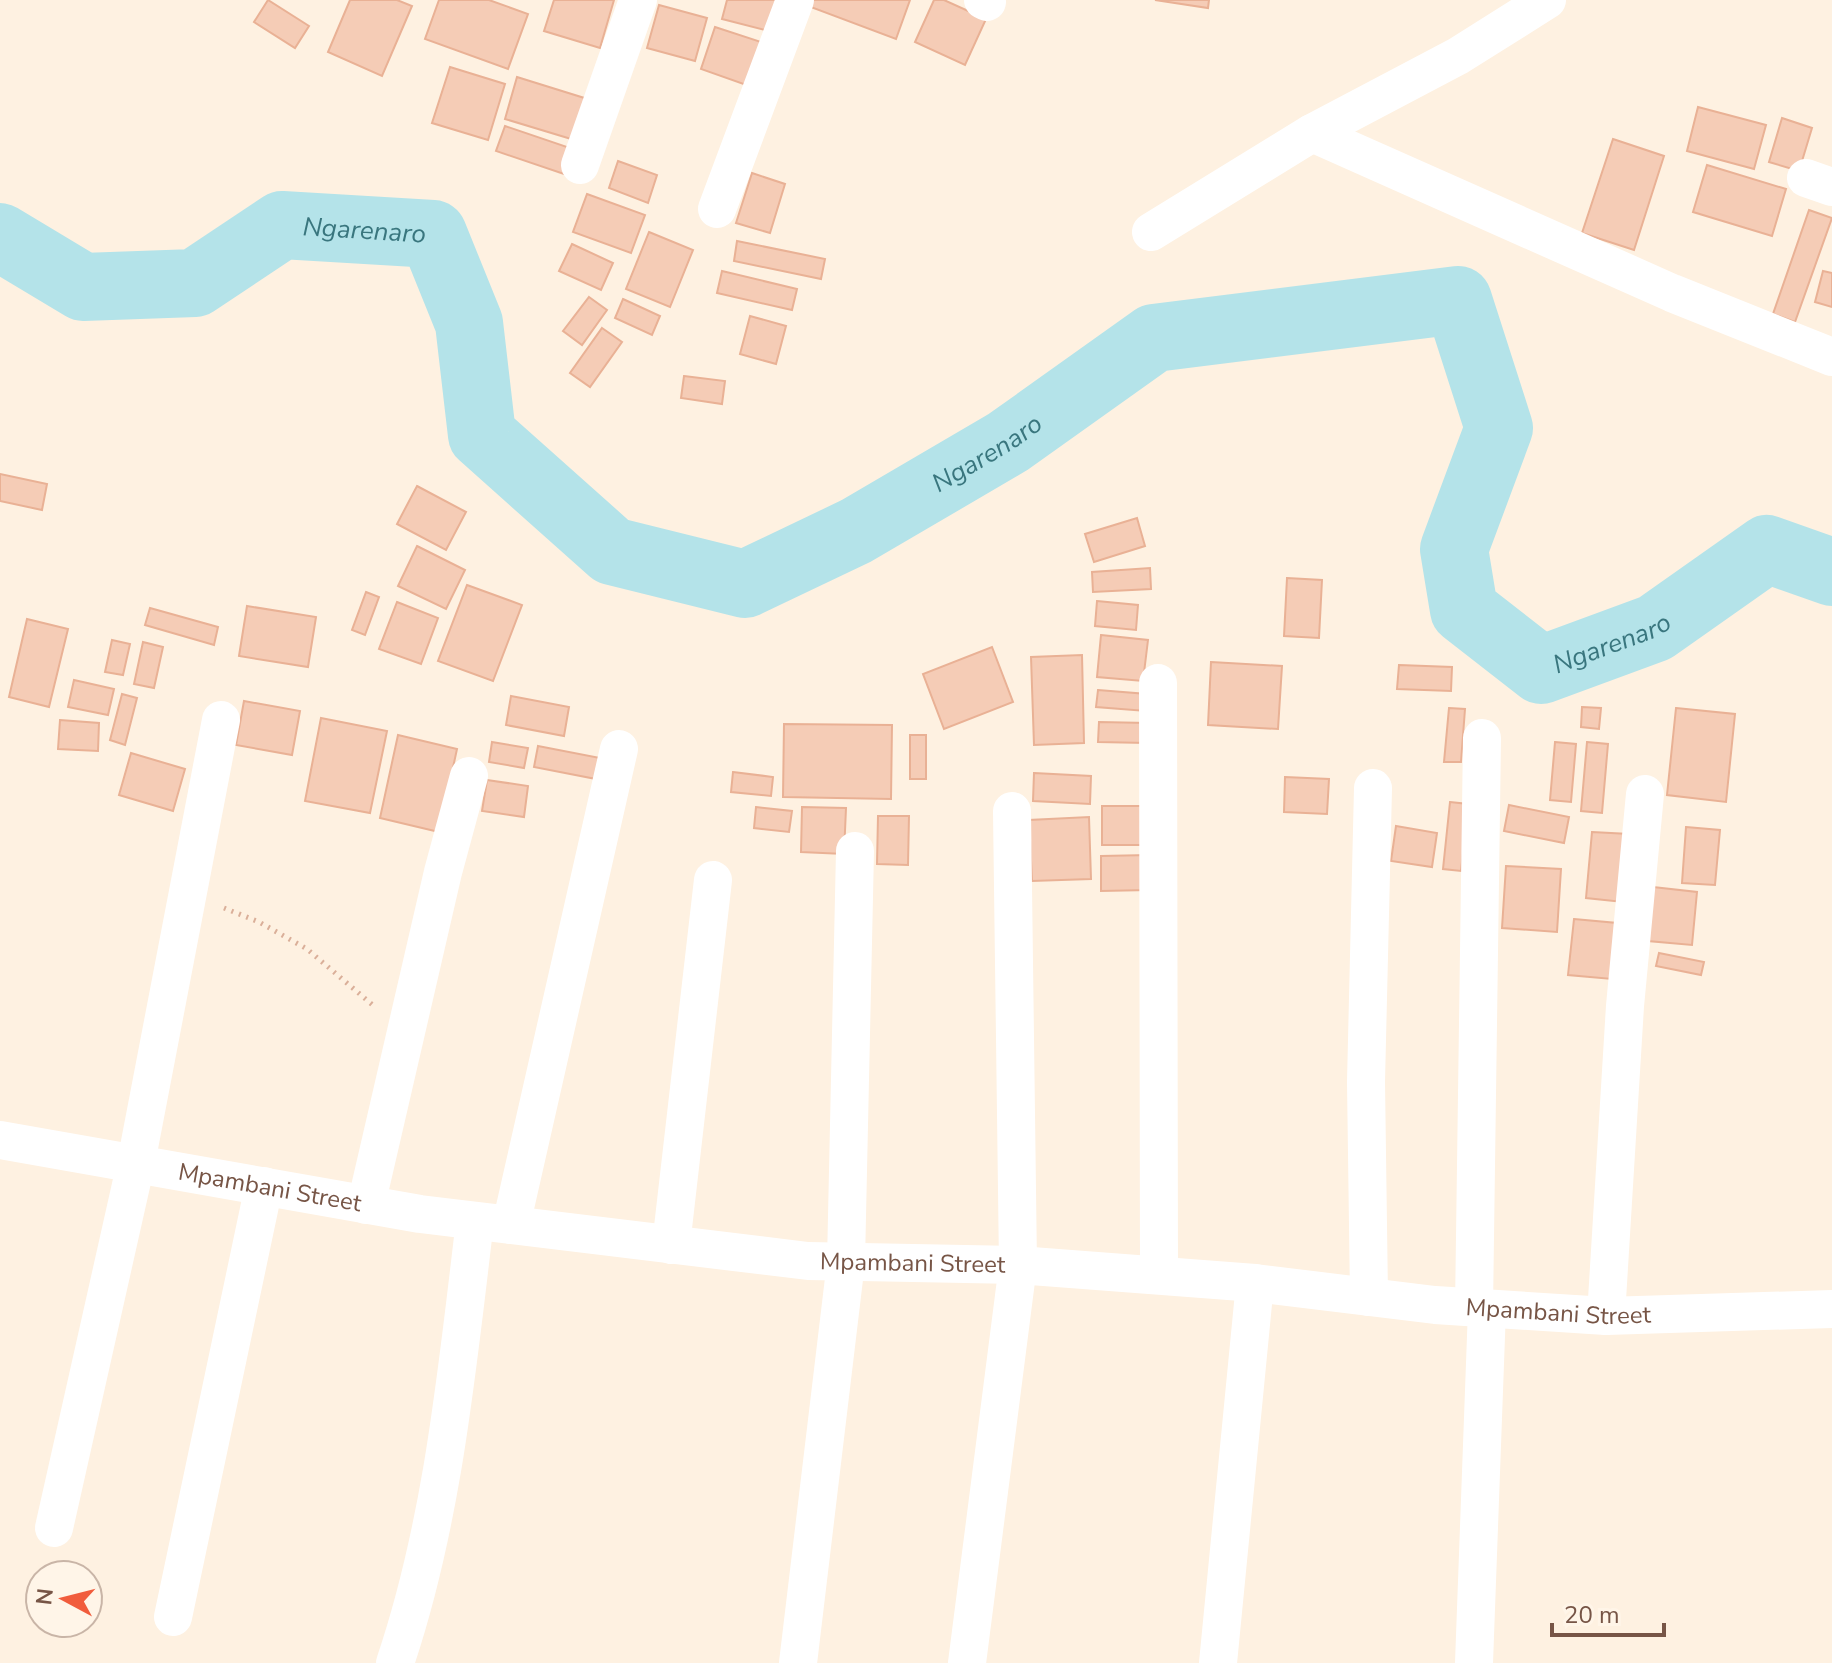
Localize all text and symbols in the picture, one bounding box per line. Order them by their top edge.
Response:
water label: Ngarenaro [302,209,427,251]
water label: Ngarenaro [925,406,1049,500]
water label: Ngarenaro [1548,605,1678,682]
street label: Mpambani Street [176,1156,365,1219]
street label: Mpambani Street [820,1245,1006,1281]
street label: Mpambani Street [1465,1291,1652,1332]
north arrow [24,1559,104,1639]
text: N [29,1587,61,1607]
scale bar [1552,1587,1664,1637]
text: 20 m [1564,1599,1620,1631]

